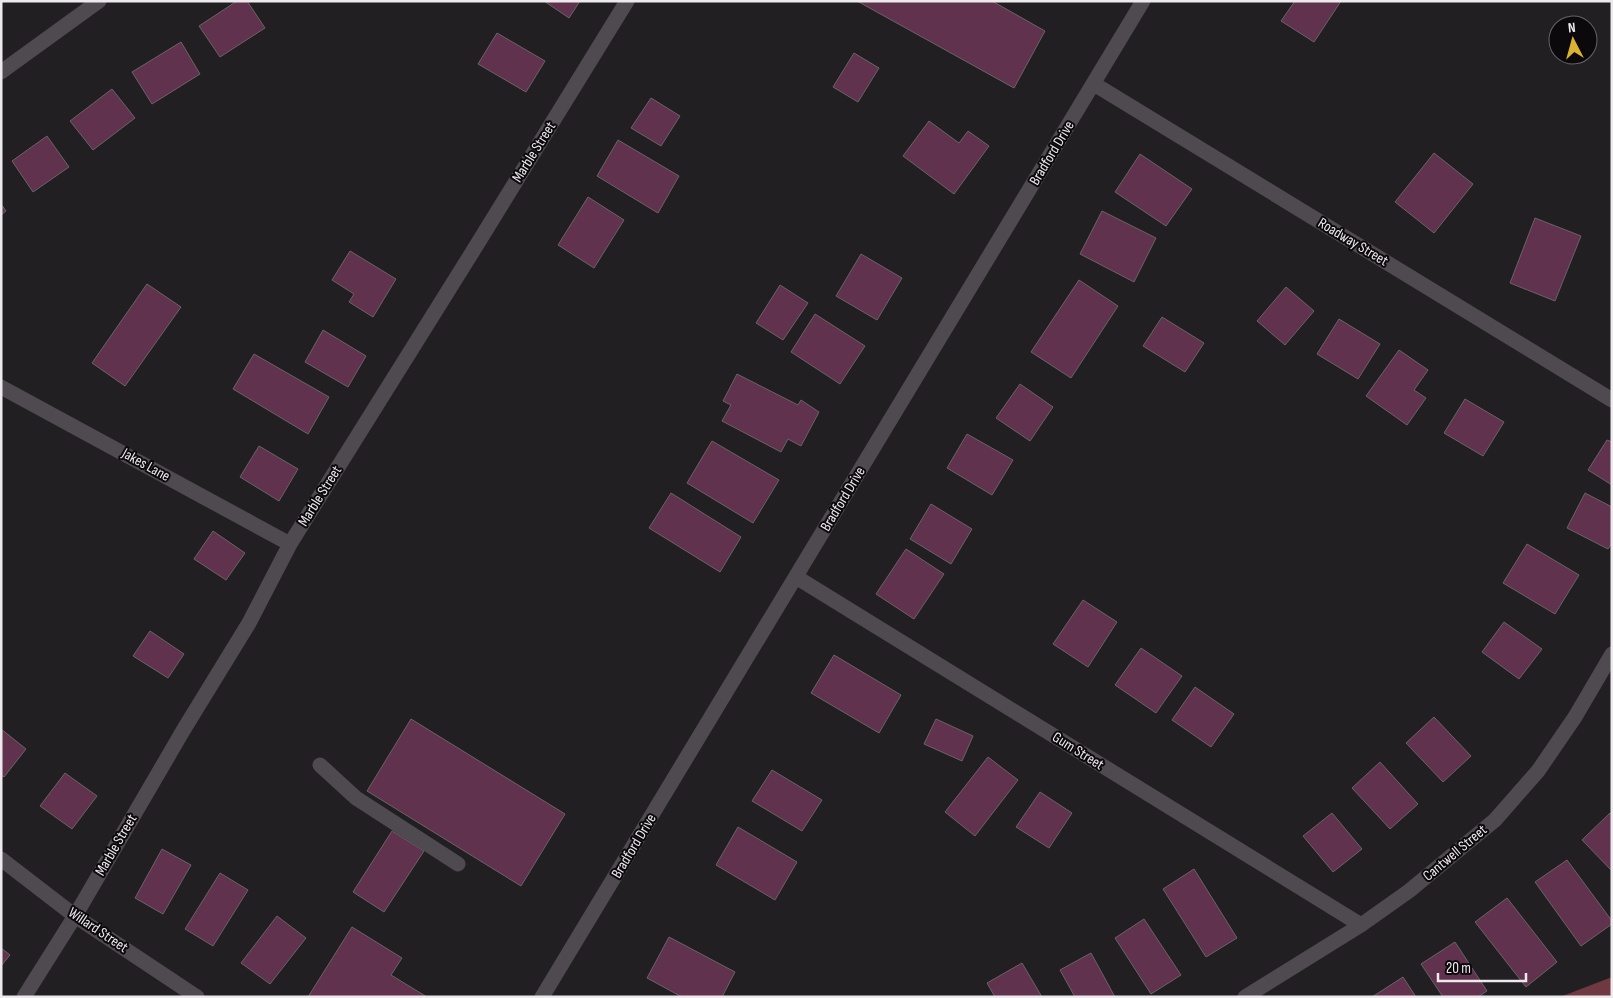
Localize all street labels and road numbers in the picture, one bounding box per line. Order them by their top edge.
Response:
street label: Bradford Drive [1025,117,1079,189]
street label: Marble Street [508,118,560,186]
street label: Roadway Street [1314,214,1392,271]
street label: Jakes Lane [118,444,173,486]
street label: Marble Street [294,462,346,530]
street label: Bradford Drive [816,463,870,535]
street label: Gum Street [1049,728,1108,775]
street label: Marble Street [91,810,141,879]
street label: Bradford Drive [607,810,661,882]
street label: Cantwell Street [1419,820,1491,885]
street label: Willard Street [64,903,132,957]

